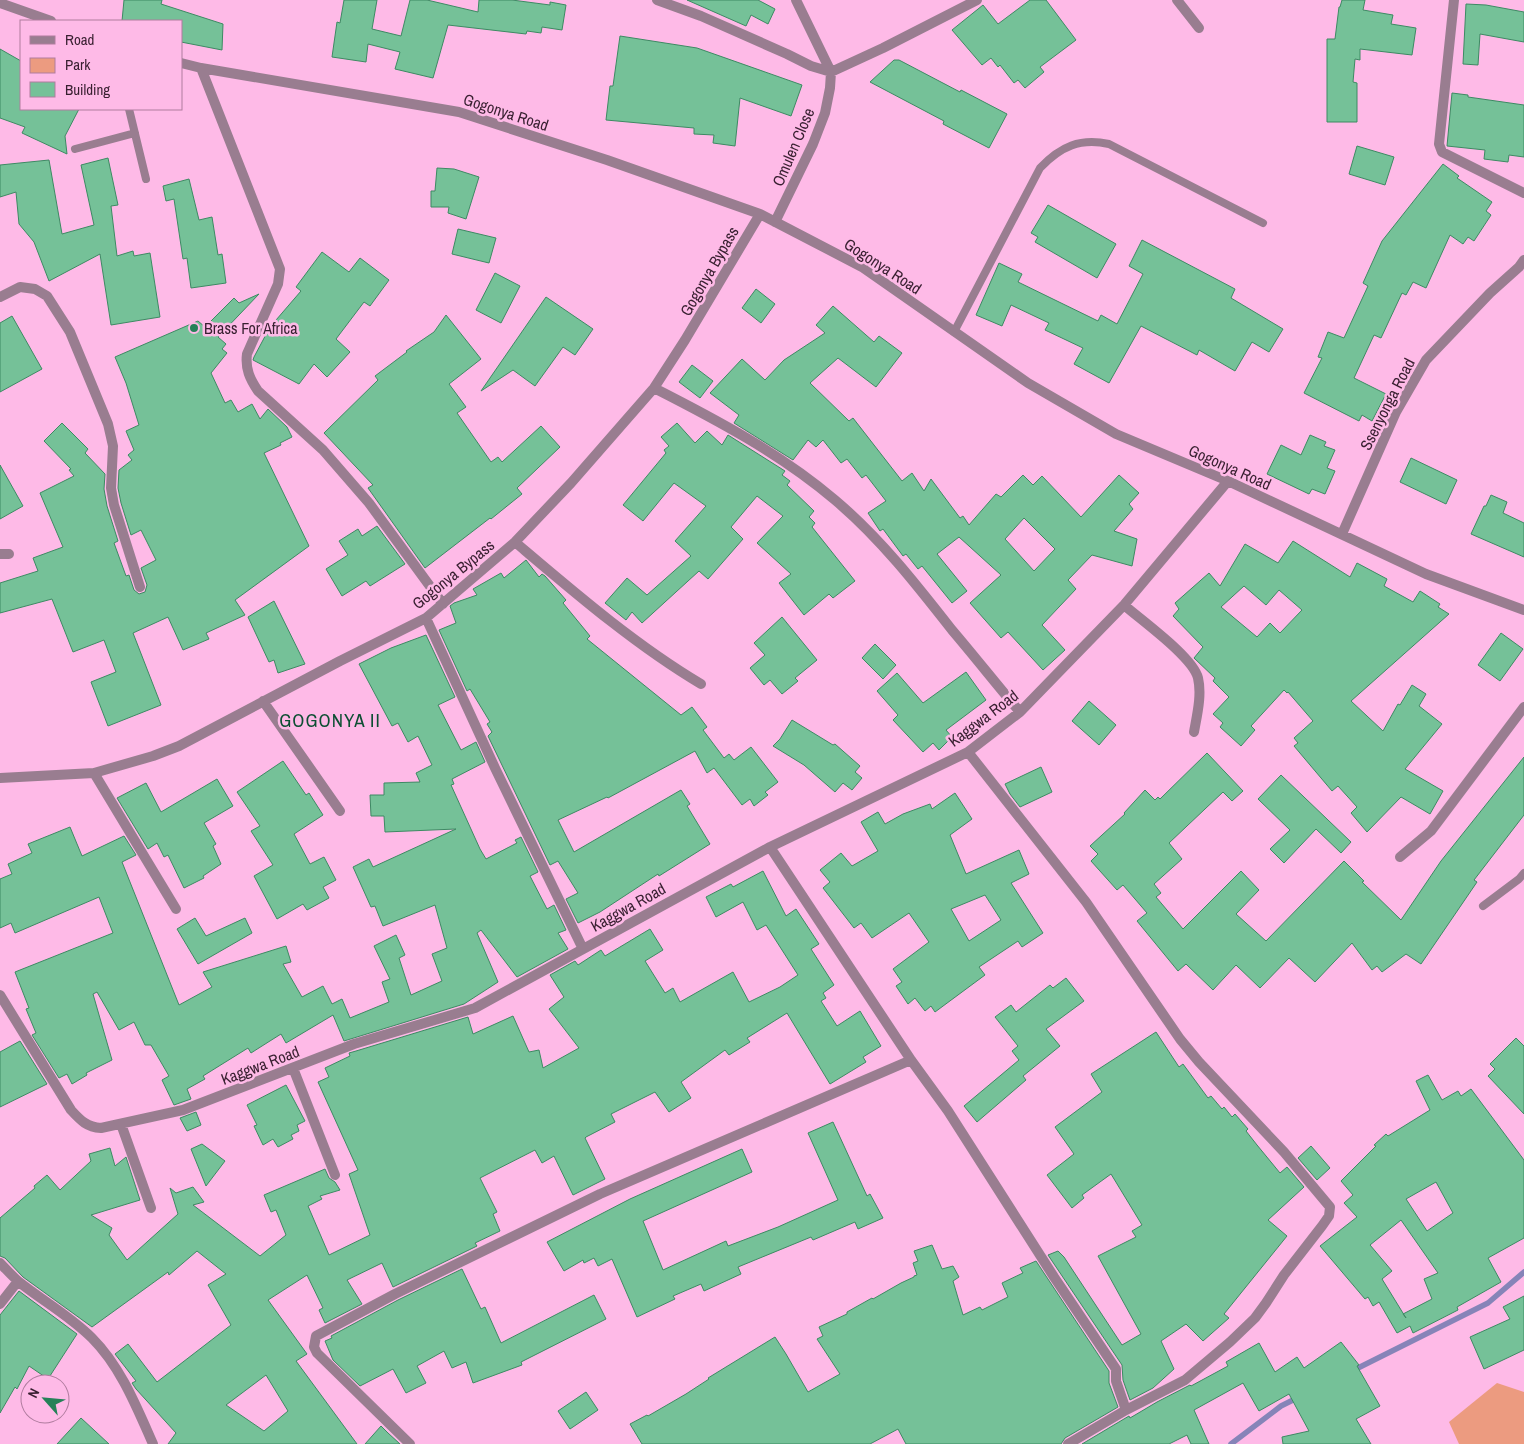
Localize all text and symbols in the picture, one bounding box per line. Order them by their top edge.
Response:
legend [20,20,182,110]
text: Road [65,29,94,50]
text: Park [65,54,91,75]
text: Building [65,79,110,100]
street label: Gogonya Road [461,88,551,136]
street label: Omulen Close [767,104,819,190]
street label: Gogonya Bypass [674,222,744,320]
street label: Gogonya Road [840,233,926,299]
place label: Brass For Africa [204,317,298,339]
marker: Brass For Africa [188,322,200,334]
street label: Ssenyonga Road [1354,354,1420,454]
street label: Gogonya Road [1185,439,1275,495]
street label: Gogonya Bypass [407,534,499,614]
street label: Kaggwa Road [943,684,1023,752]
district label: GOGONYA II [279,707,381,733]
street label: Kaggwa Road [587,877,669,937]
street label: Kaggwa Road [218,1040,302,1090]
north arrow [20,1374,70,1424]
text: N [24,1385,43,1401]

